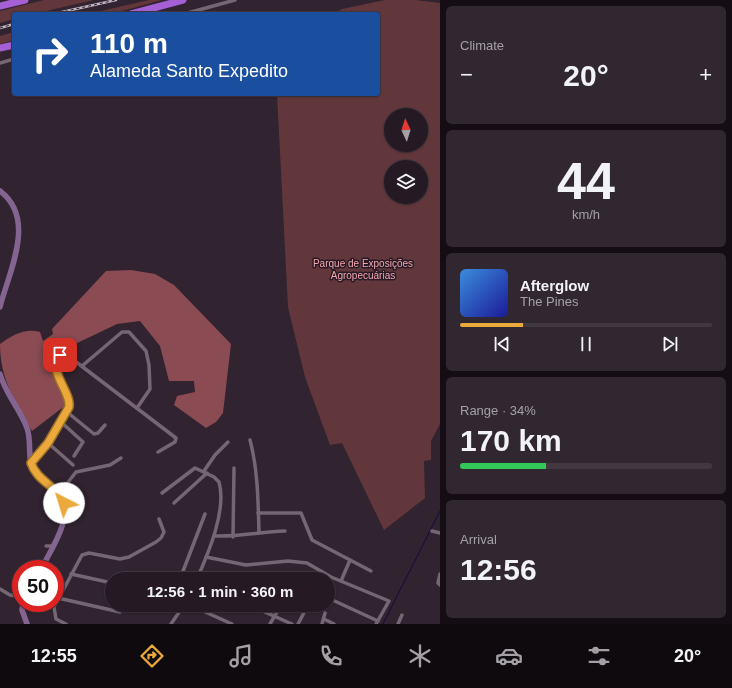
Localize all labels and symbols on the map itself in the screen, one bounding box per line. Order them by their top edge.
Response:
north arrow [384,108,428,152]
park label: Parque de Exposições Agropecuárias [313,258,413,281]
pin [43,338,77,372]
position arrow [43,482,85,524]
speed limit sign: 50 [12,560,64,612]

